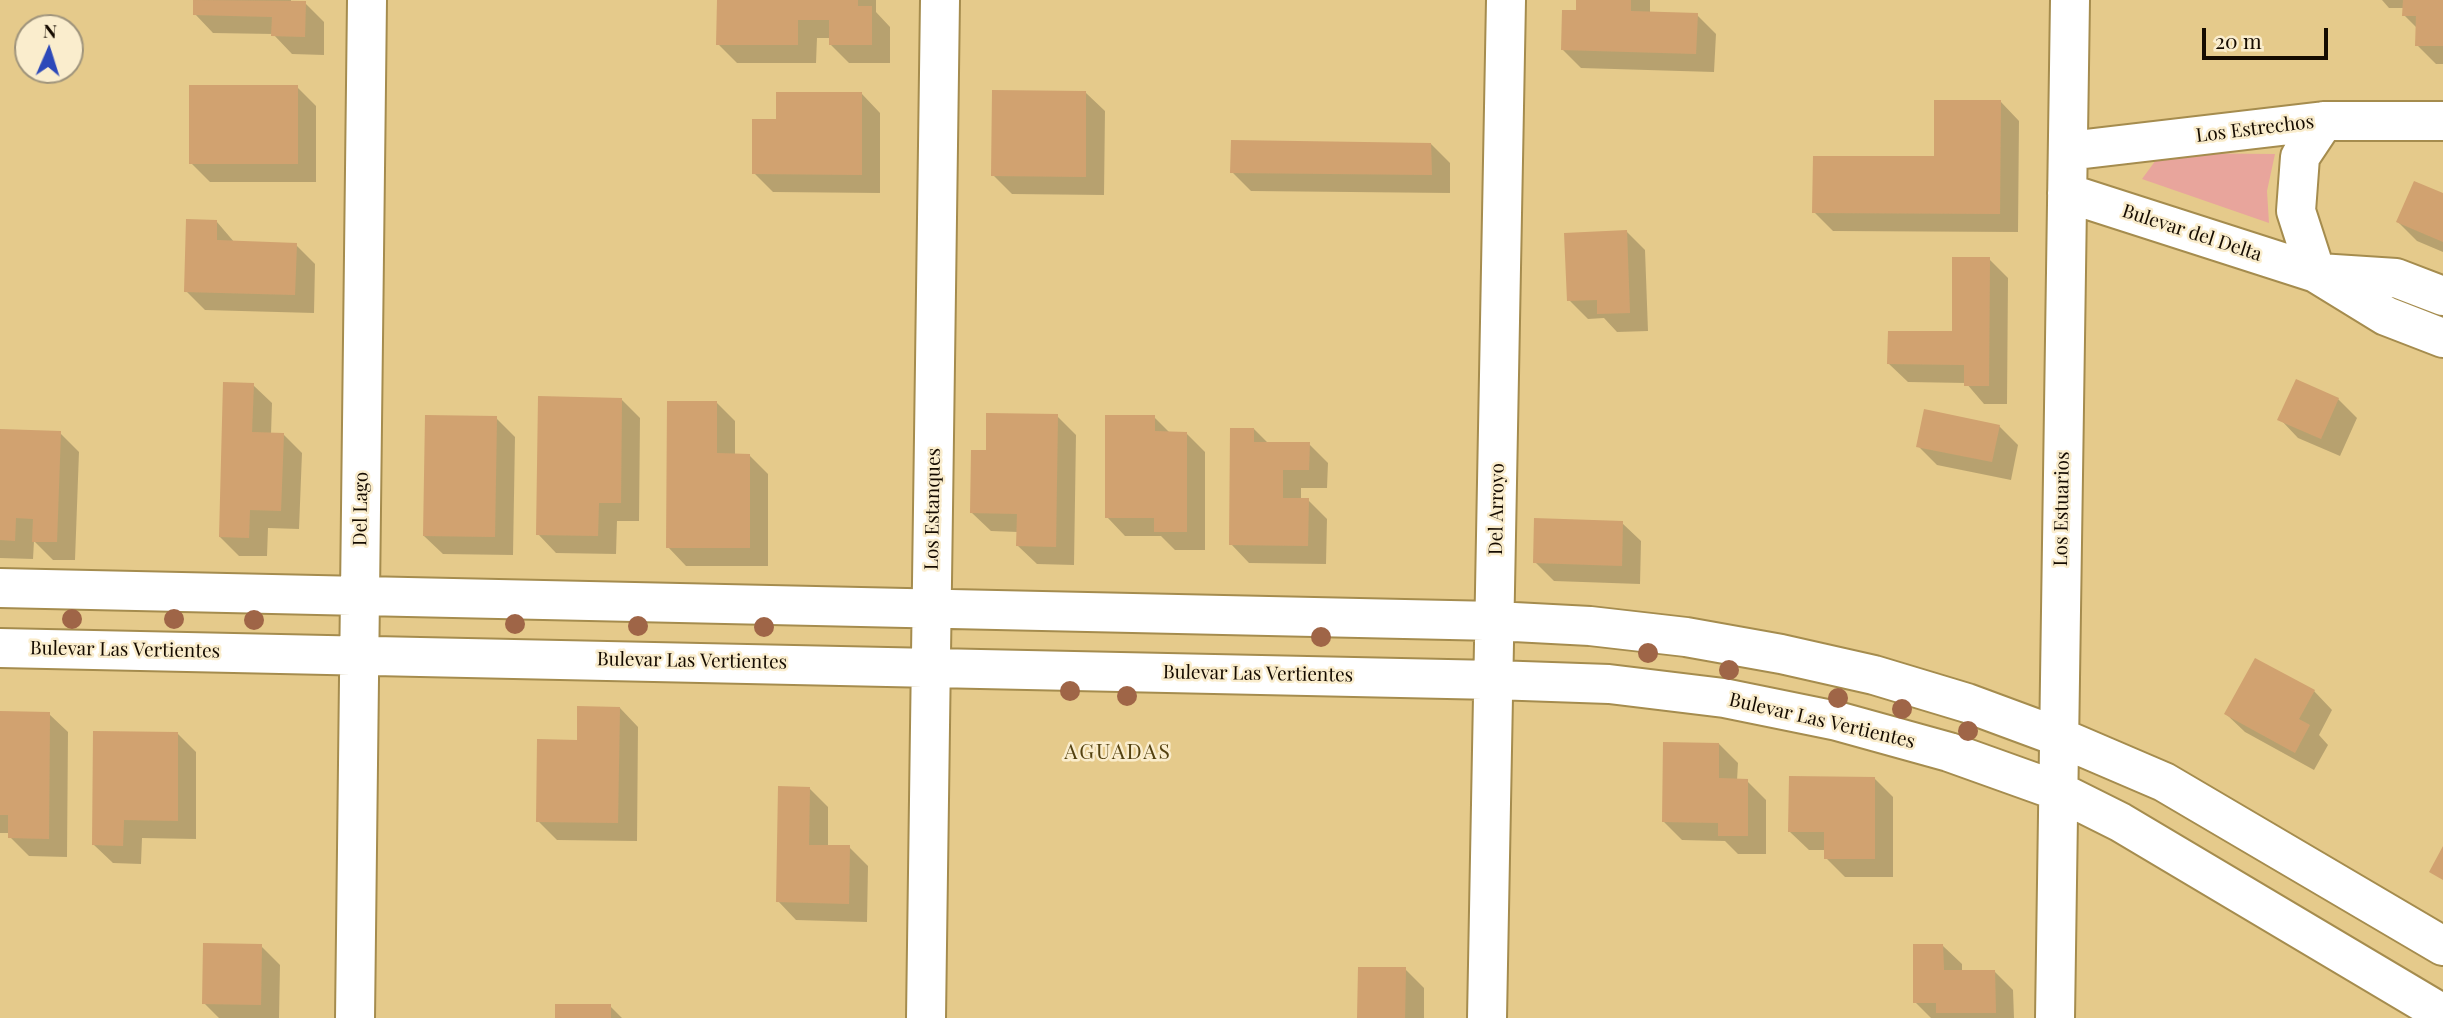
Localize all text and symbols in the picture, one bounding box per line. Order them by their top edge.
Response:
north arrow [14,14,84,84]
scale bar [2205,14,2331,58]
text: N [42,17,58,43]
text: 20 m [2215,26,2262,54]
street label: Los Estrechos [2195,110,2315,148]
street label: Bulevar del Delta [2119,200,2265,266]
street label: Los Estanques [921,448,945,570]
street label: Los Estuarios [2050,451,2074,567]
street label: Del Arroyo [1485,463,1509,555]
street label: Del Lago [349,472,373,546]
street label: Bulevar Las Vertientes [30,637,220,663]
street label: Bulevar Las Vertientes [597,648,787,674]
street label: Bulevar Las Vertientes [1163,661,1353,687]
street label: Bulevar Las Vertientes [1727,688,1917,754]
district label: AGUADAS [1065,739,1171,765]

